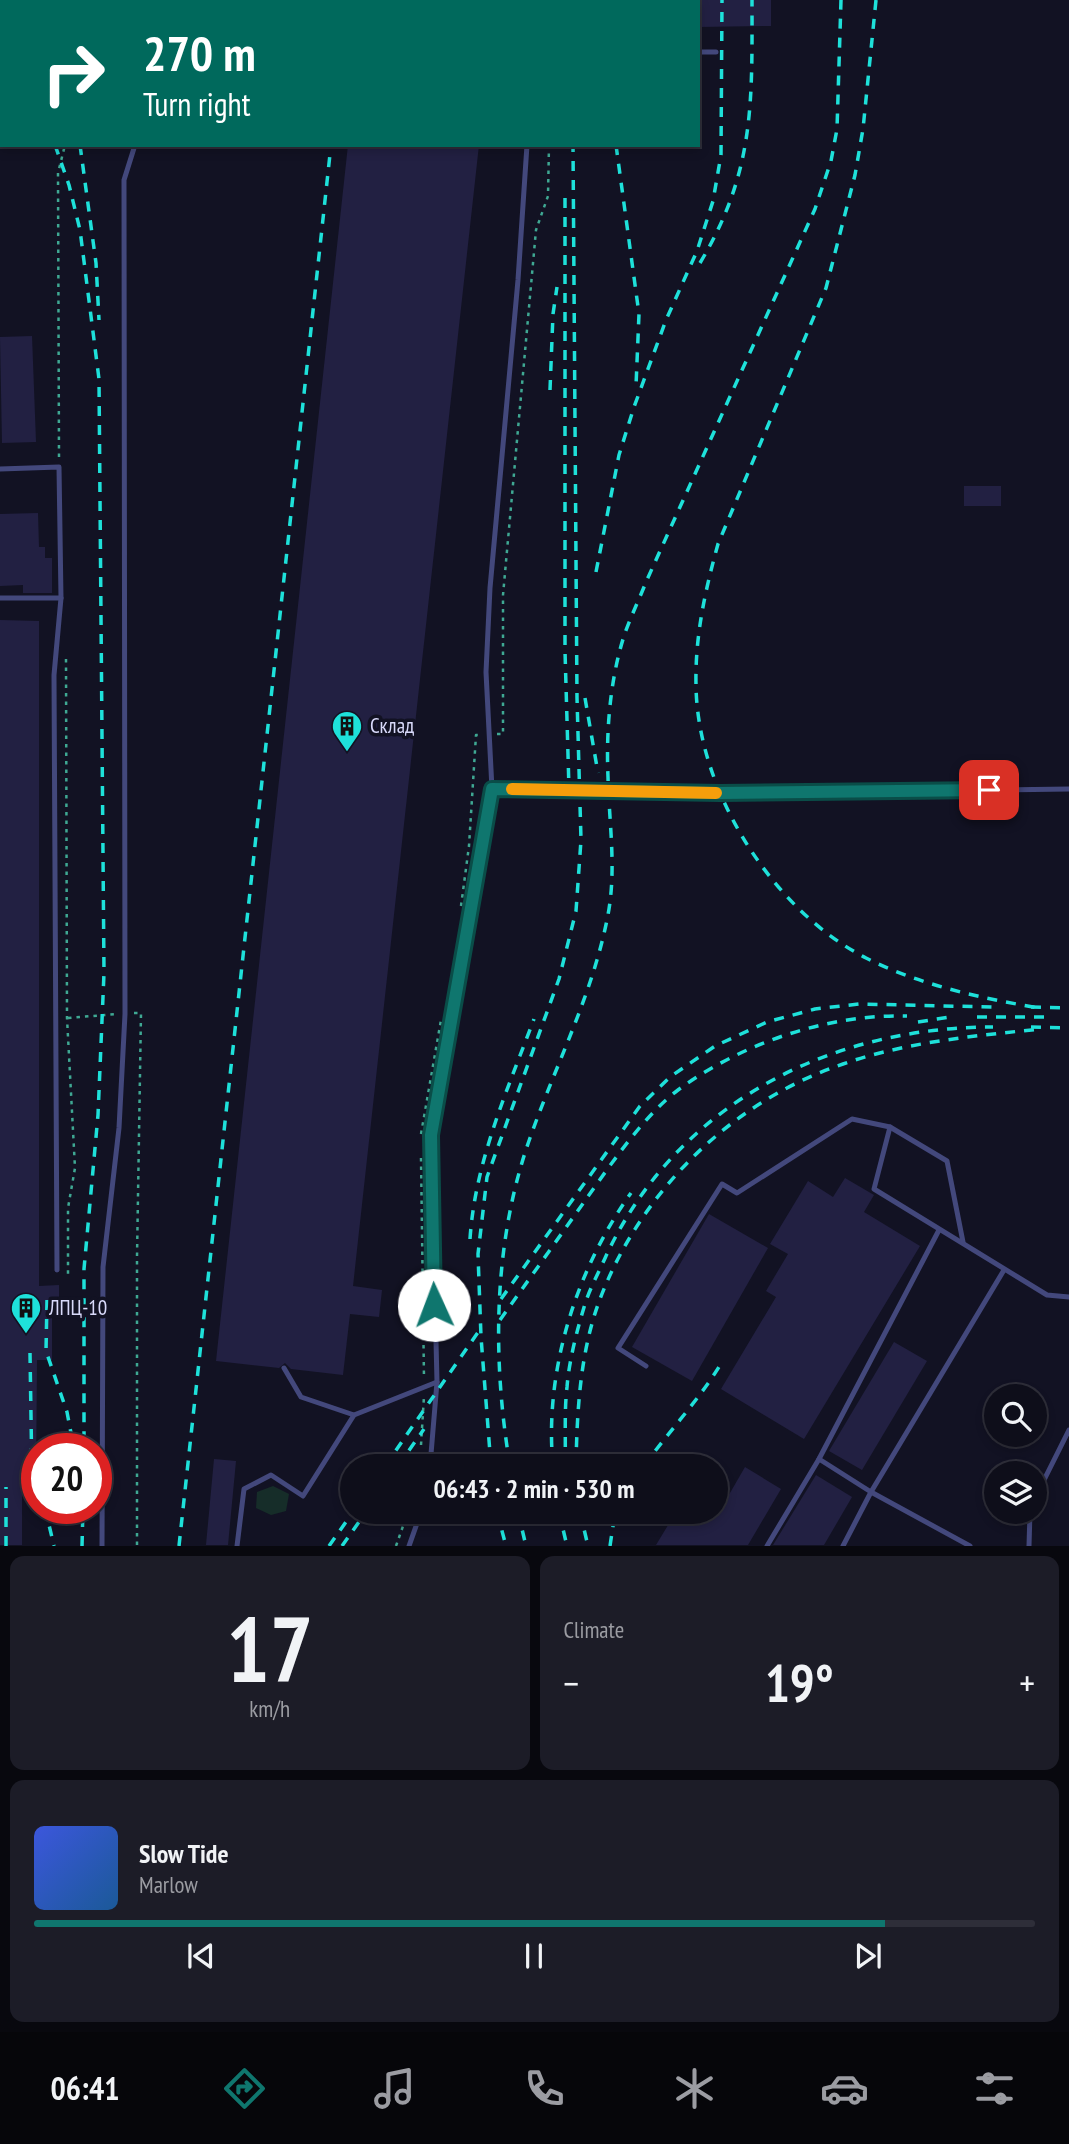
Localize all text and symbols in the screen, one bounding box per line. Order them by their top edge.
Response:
text: 270 m [143,21,256,85]
icon: right [28,28,119,119]
text: Turn right [143,83,251,125]
building icon: Склад [330,709,364,753]
place label: Склад [370,712,414,739]
pin [959,760,1019,820]
icon: arrive [970,771,1008,809]
position arrow [397,1268,471,1342]
building icon: ЛПЦ-10 [9,1291,43,1335]
place label: ЛПЦ-10 [48,1294,107,1321]
map controls [984,1384,1047,1524]
button: search [984,1384,1047,1447]
speed limit sign: 20 [21,1433,112,1524]
button: layers [984,1461,1047,1524]
text: 06:43 · 2 min · 530 m [434,1472,634,1505]
text: 17 [226,1589,313,1707]
text: Climate [564,1615,624,1644]
text: 19° [765,1649,834,1716]
text: − [564,1658,579,1707]
text: + [1019,1658,1035,1707]
text: km/h [249,1694,290,1723]
text: Slow Tide [139,1837,229,1870]
text: Marlow [139,1870,198,1899]
icon: previous [182,1937,220,1975]
icon: pause [515,1937,553,1975]
icon: next [849,1937,887,1975]
icon: directions [220,2064,269,2113]
icon: music [370,2064,419,2113]
icon: phone [520,2064,569,2113]
icon: climate [670,2064,719,2113]
icon: car [820,2064,869,2113]
icon: filters [970,2064,1019,2113]
text: 06:41 [50,2067,120,2109]

